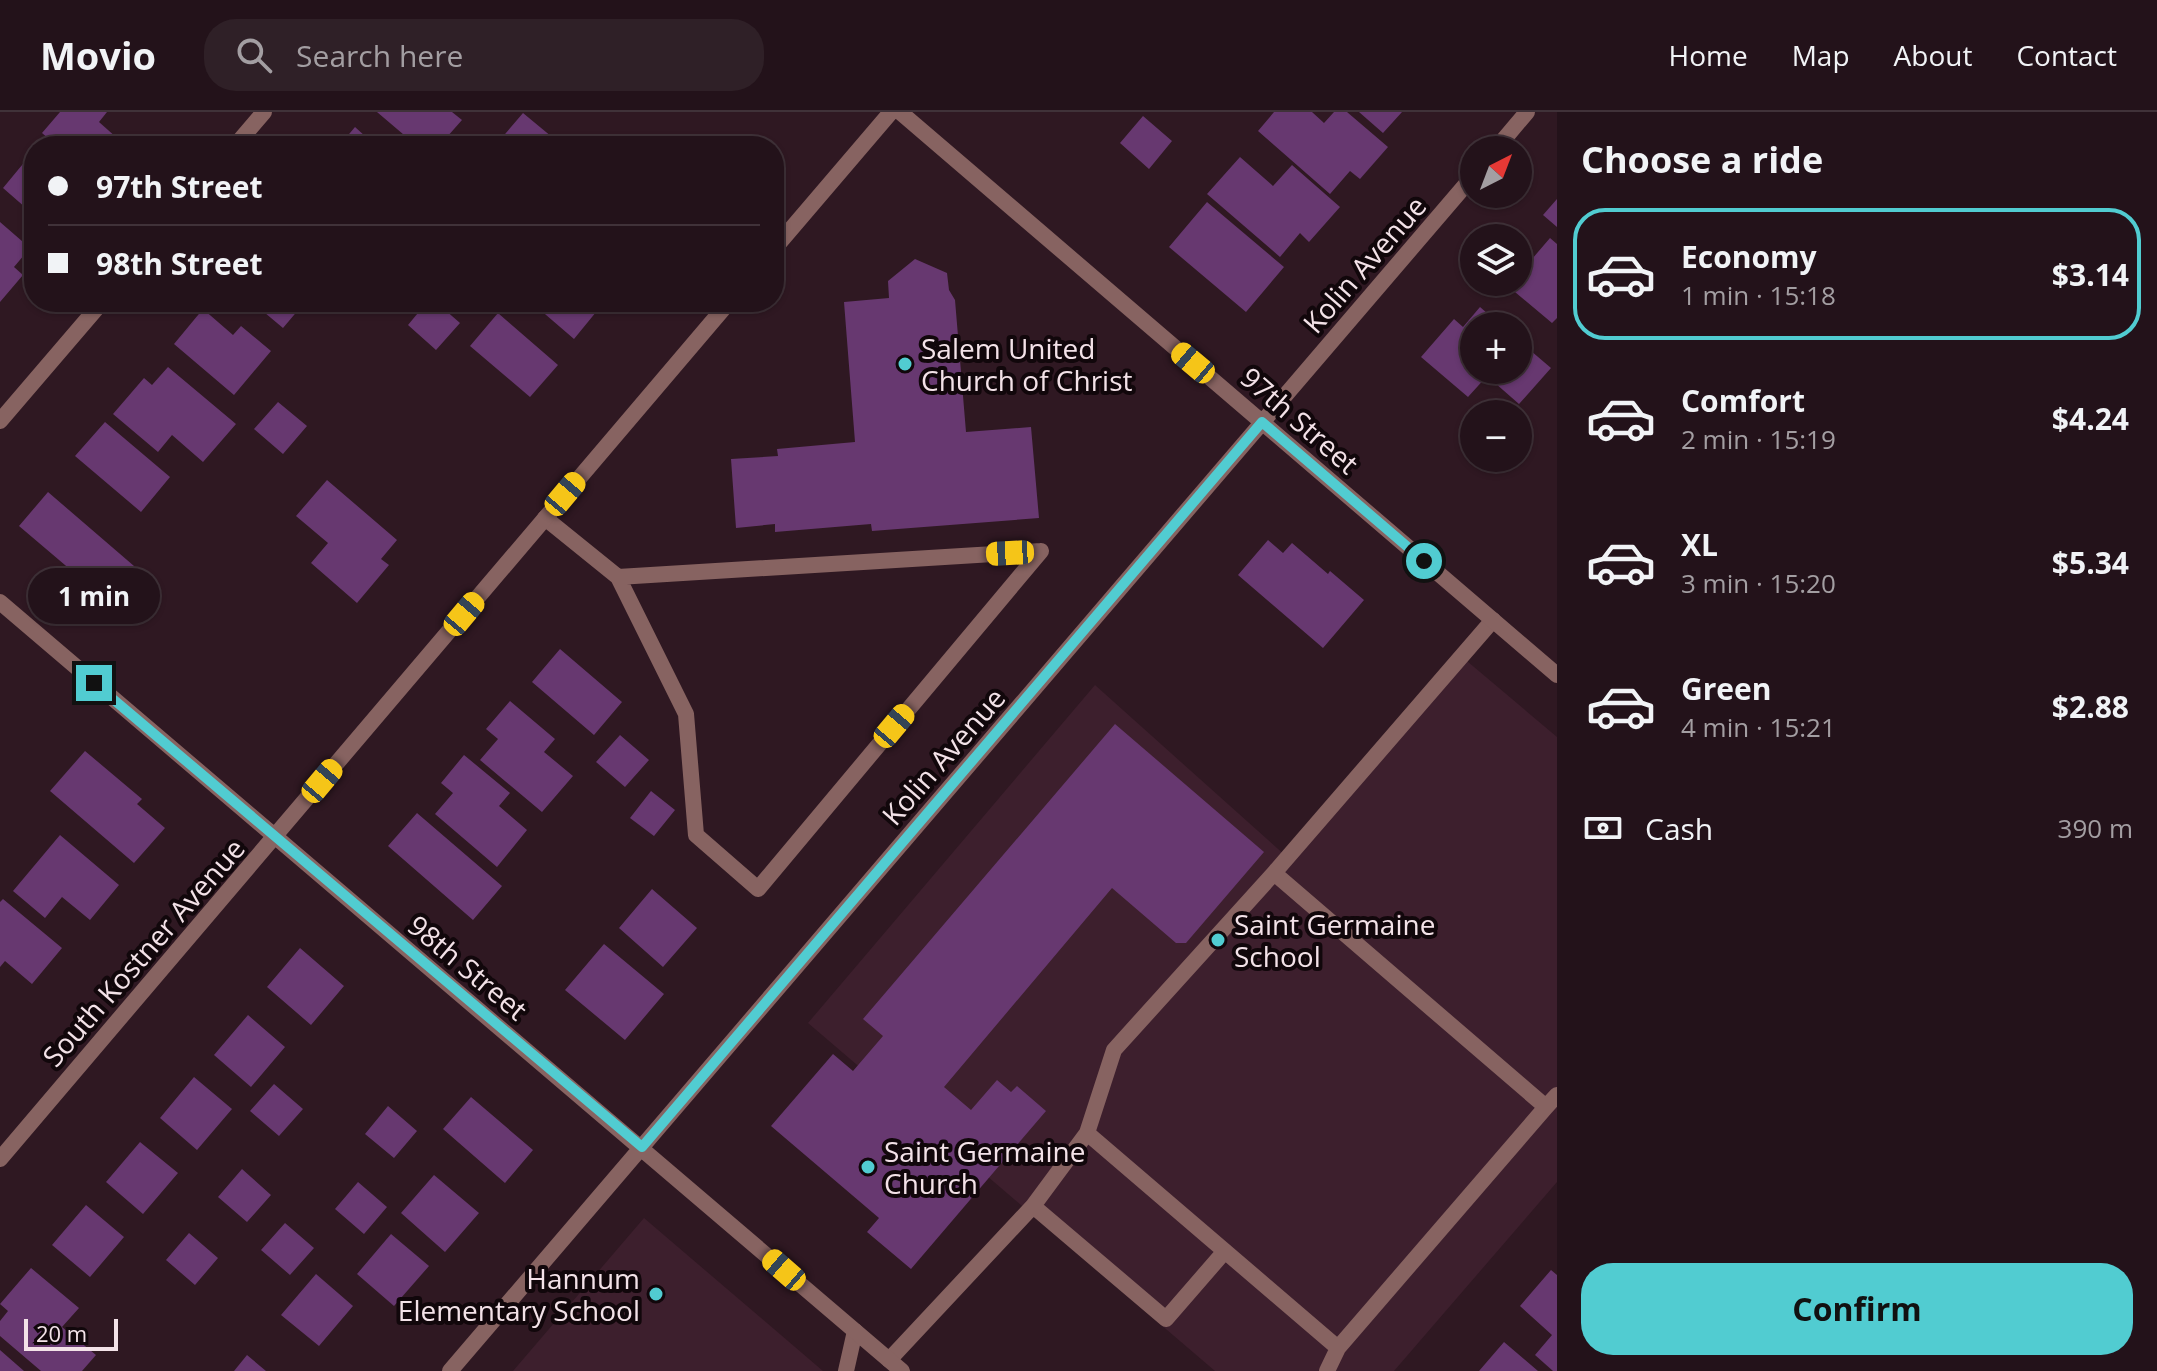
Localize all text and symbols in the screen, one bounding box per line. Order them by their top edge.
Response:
search box [204,19,764,91]
text: Movio [40,29,156,81]
icon: search [232,33,276,77]
text: Search here [296,35,463,76]
text: Home [1669,36,1748,74]
text: Map [1792,36,1850,74]
text: About [1894,36,1972,74]
text: Contact [2016,36,2117,74]
text: Choose a ride [1581,135,1823,184]
north arrow [1460,136,1532,208]
map controls [1460,136,1532,472]
text: 97th Street [96,166,262,207]
street label: Kolin Avenue [1294,187,1434,341]
button: layers [1460,224,1532,296]
text: Economy [1681,236,1817,277]
icon: car [1585,238,1657,310]
text: 98th Street [96,243,262,284]
text: $3.14 [2052,254,2129,295]
text: 1 min · 15:18 [1681,277,1836,313]
button: + [1460,312,1532,384]
place label: Salem United Church of Christ [921,329,1132,399]
car [1167,338,1219,388]
marker: Salem United Church of Christ [896,355,914,373]
street label: 97th Street [1233,358,1367,482]
text: Comfort [1681,380,1805,421]
icon: car [1585,382,1657,454]
text: $4.24 [2052,398,2129,439]
button: − [1460,400,1532,472]
text: 2 min · 15:19 [1681,421,1836,457]
car [540,468,590,520]
text: XL [1681,524,1718,565]
icon: car [1585,526,1657,598]
car [985,540,1035,566]
text: $5.34 [2052,542,2129,583]
route start [1406,543,1442,579]
text: 3 min · 15:20 [1681,565,1836,601]
callout: 1 min [28,567,160,623]
text: 1 min [58,578,130,614]
car [439,588,489,640]
route end [76,665,112,701]
text: Green [1681,668,1772,709]
icon: car [1585,670,1657,742]
street label: Kolin Avenue [873,679,1013,833]
text: $2.88 [2052,686,2129,727]
car [869,700,919,752]
text: 4 min · 15:21 [1681,709,1836,745]
car [297,755,347,807]
icon: cash [1581,806,1625,850]
text: Cash [1645,808,1713,849]
text: 390 m [2058,810,2133,846]
street label: South Kostner Avenue [33,830,253,1074]
place label: Saint Germaine School [1234,905,1435,975]
street label: 98th Street [400,906,536,1028]
marker: Saint Germaine School [1209,931,1227,949]
place label: Saint Germaine Church [884,1132,1085,1202]
marker: Saint Germaine Church [859,1158,877,1176]
car [758,1245,810,1295]
place label: Hannum Elementary School [398,1259,640,1329]
button: Confirm [1581,1263,2133,1355]
marker: Hannum Elementary School [647,1285,665,1303]
scale bar [24,1315,118,1351]
text: 20 m [36,1318,87,1348]

